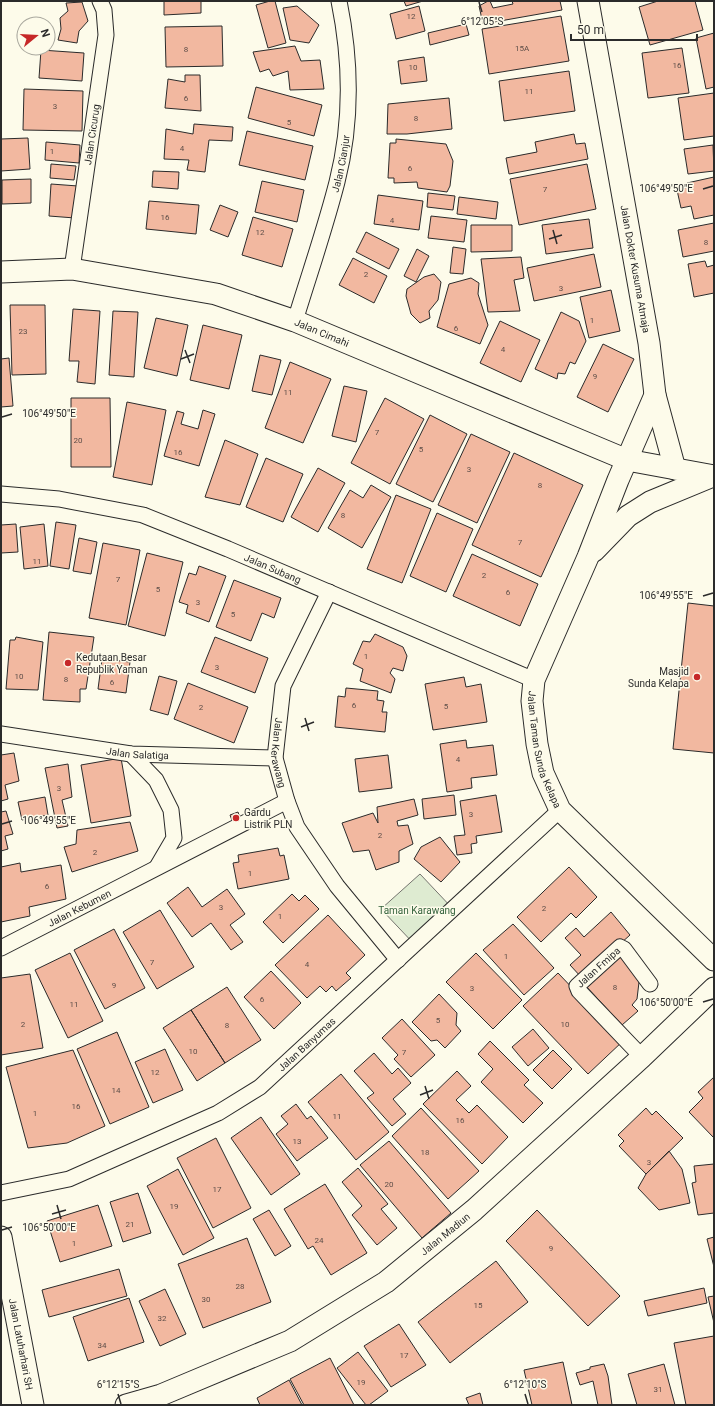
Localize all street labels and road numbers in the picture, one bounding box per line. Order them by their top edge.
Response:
street label: Jalan Cicurug [82,103,101,165]
street label: Jalan Cianjur [329,134,351,193]
street label: Jalan Dokter Kusuma Atmaja [619,204,653,334]
street label: Jalan Cimahi [293,316,351,349]
street label: Jalan Subang [243,551,303,585]
street label: Jalan Taman Sunda Kelapa [526,690,564,810]
street label: Jalan Kerawang [269,717,288,789]
street label: Jalan Salatiga [105,745,169,761]
street label: Jalan Kebumen [46,887,113,928]
street label: Jalan Fmipa [574,944,622,989]
street label: Jalan Banyumas [276,1015,337,1073]
street label: Jalan Madiun [418,1211,472,1257]
street label: Jalan Latuharhari SH [7,1297,36,1391]

